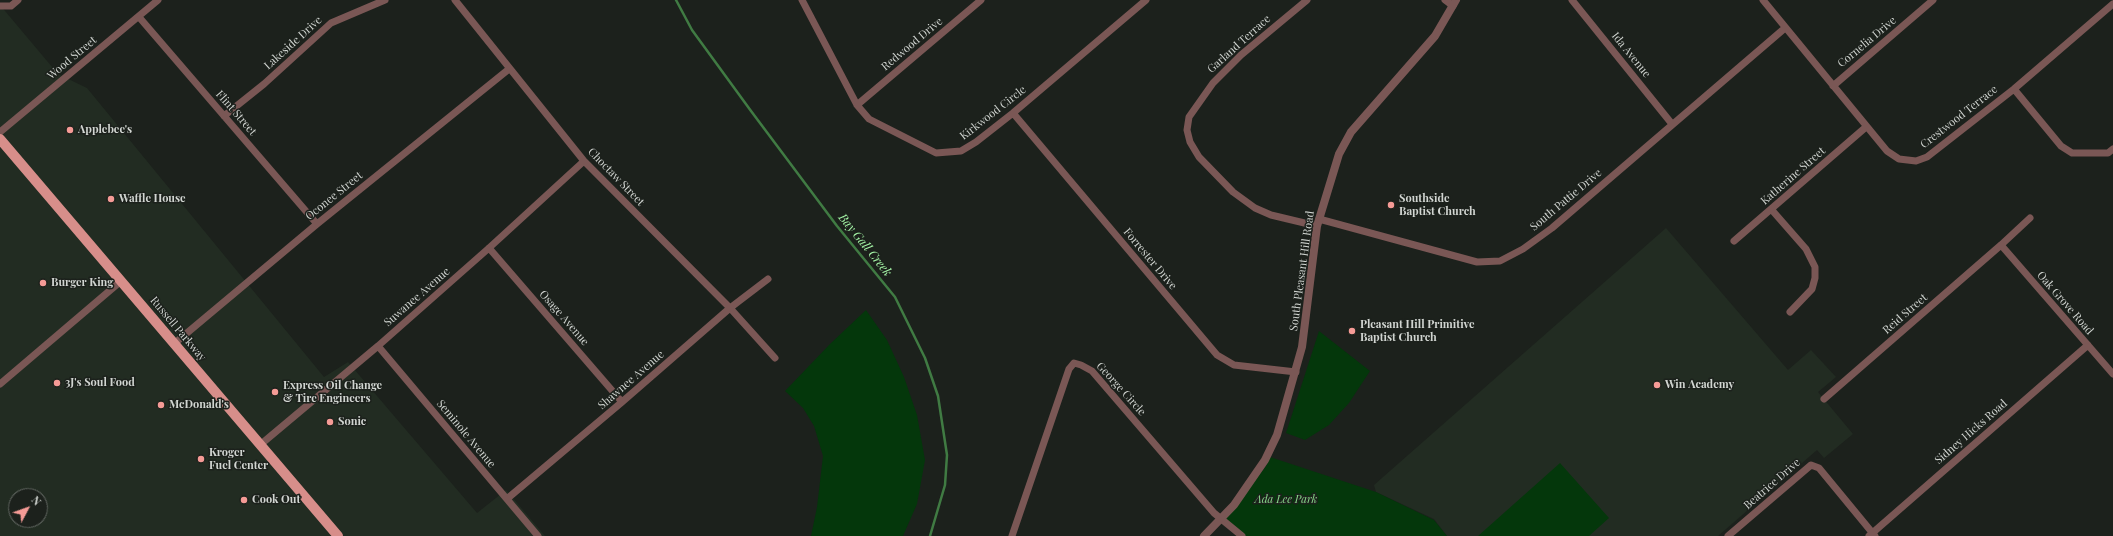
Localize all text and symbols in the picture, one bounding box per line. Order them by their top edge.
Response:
street label: Garland Terrace [1205,12,1273,76]
street label: Lakeside Drive [261,14,325,72]
street label: Cornelia Drive [1835,14,1899,70]
street label: Redwood Drive [879,15,945,73]
street label: Ida Avenue [1609,30,1653,80]
street label: Wood Street [45,34,99,82]
street label: Kirkwood Circle [957,83,1029,143]
street label: Crestwood Terrace [1918,83,2000,151]
street label: Flint Street [213,88,259,138]
place label: Applebee's [78,123,132,137]
marker: Applebee's [65,125,75,135]
street label: Katherine Street [1758,144,1828,208]
street label: Choctaw Street [585,145,647,209]
street label: South Pattie Drive [1528,166,1604,234]
street label: Oconee Street [303,169,365,223]
place label: Waffle House [119,192,186,206]
place label: Southside Baptist Church [1399,192,1476,218]
marker: Waffle House [106,194,116,204]
marker: Southside Baptist Church [1386,200,1396,210]
street label: South Pleasant Hill Road [1287,210,1317,332]
water label: Bay Gall Creek [835,211,895,279]
street label: Forrester Drive [1120,226,1180,292]
street label: Suwanee Avenue [381,265,453,329]
street label: Oak Grove Road [2034,269,2096,337]
place label: Burger King [51,276,113,290]
marker: Burger King [38,278,48,288]
street label: Osage Avenue [536,288,592,348]
street label: Reid Street [1880,291,1930,337]
street label: Russell Parkway [147,294,209,364]
place label: Pleasant Hill Primitive Baptist Church [1360,318,1475,344]
marker: Pleasant Hill Primitive Baptist Church [1347,326,1357,336]
street label: Shawnee Avenue [595,348,667,412]
street label: George Circle [1093,359,1149,419]
place label: 3J's Soul Food [65,376,135,390]
marker: 3J's Soul Food [52,378,62,388]
place label: Win Academy [1665,378,1734,392]
place label: Express Oil Change & Tire Engineers [283,379,382,405]
marker: Win Academy [1652,380,1662,390]
marker: Express Oil Change & Tire Engineers [270,387,280,397]
street label: Seminole Avenue [434,397,498,471]
street label: Sidney Hicks Road [1932,397,2010,467]
place label: McDonald's [169,398,229,412]
marker: McDonald's [156,400,166,410]
place label: Sonic [338,415,366,429]
marker: Sonic [325,417,335,427]
place label: Kroger Fuel Center [209,446,268,472]
marker: Kroger Fuel Center [196,454,206,464]
street label: Beatrice Drive [1741,456,1803,512]
north arrow [8,488,48,528]
text: N [28,493,45,508]
place label: Cook Out [252,493,300,507]
park label: Ada Lee Park [1255,493,1317,507]
marker: Cook Out [239,495,249,505]

